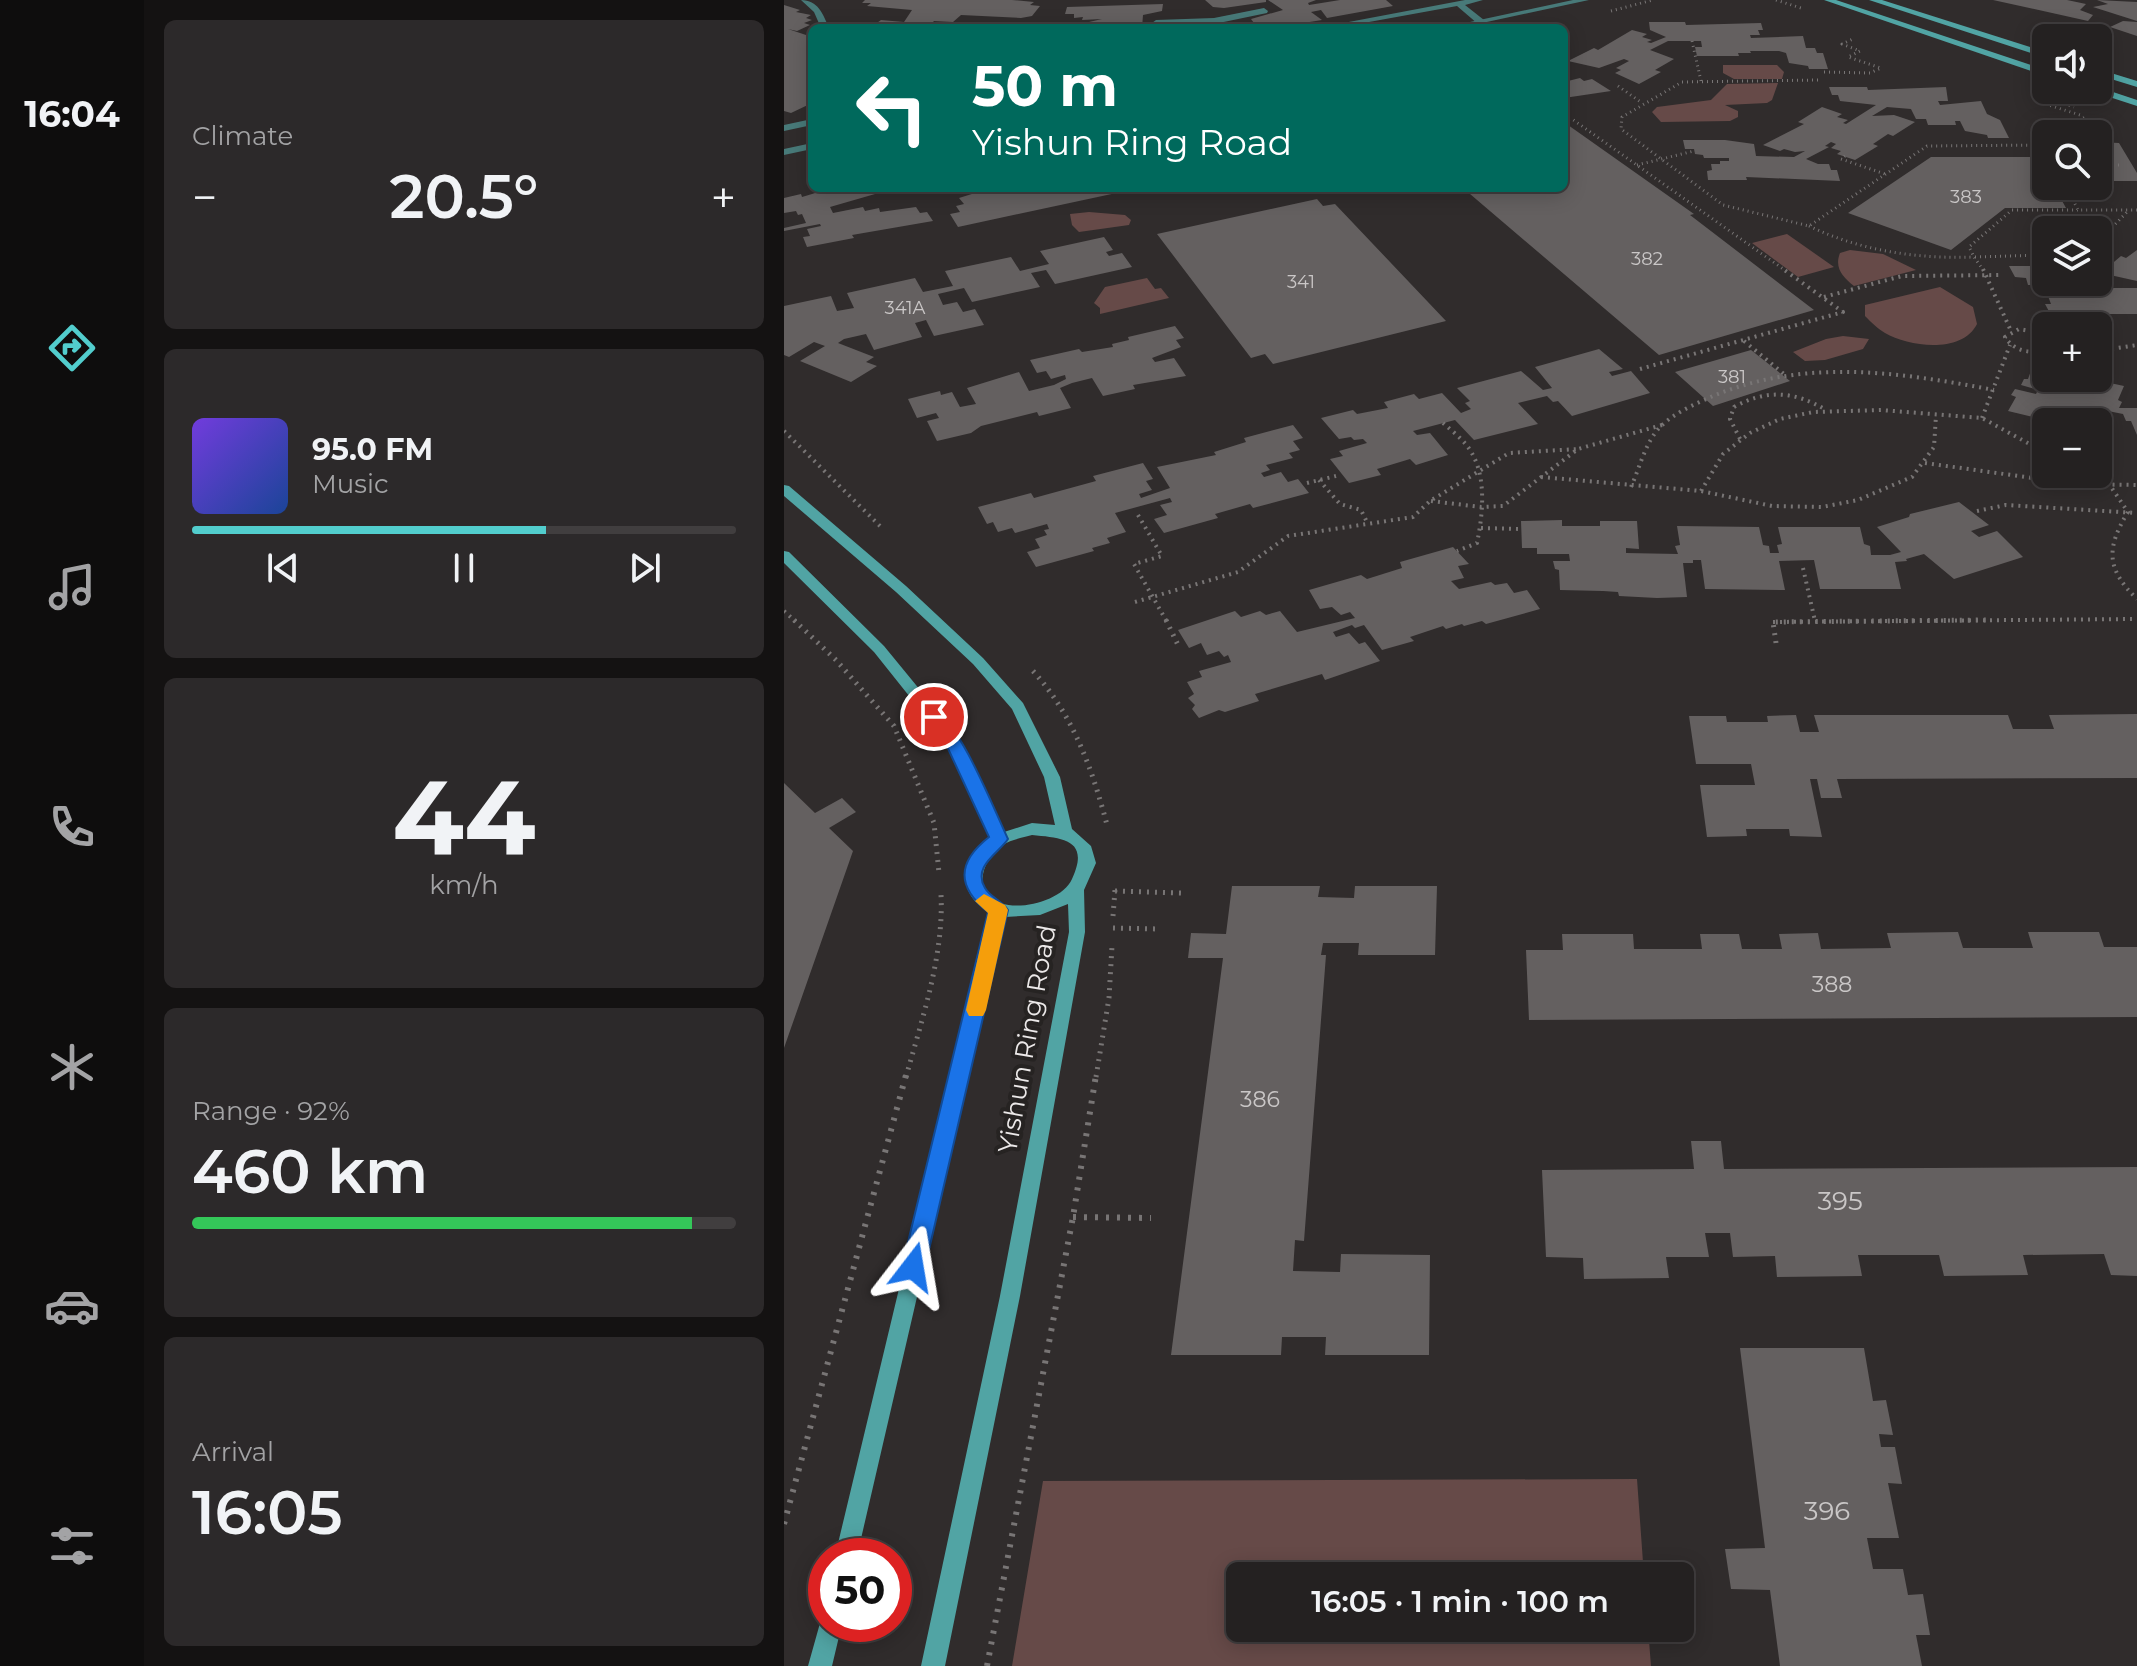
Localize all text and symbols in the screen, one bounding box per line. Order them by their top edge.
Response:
map controls [2032,24,2112,488]
button: sound [2032,24,2112,104]
text: 50 m [972,52,1118,120]
icon: left [840,56,944,160]
text: 16:04 [24,92,120,136]
text: Climate [192,120,293,152]
text: Yishun Ring Road [972,120,1292,164]
button: search [2032,120,2112,200]
text: 20.5° [390,160,538,233]
text: − [192,170,217,224]
text: + [711,170,736,224]
house number: 383 [1950,186,1982,208]
button: layers [2032,216,2112,296]
house number: 382 [1631,248,1663,270]
house number: 341 [1287,271,1315,293]
house number: 341A [884,297,926,319]
button: + [2032,312,2112,392]
icon: directions [44,320,100,376]
house number: 381 [1718,366,1746,388]
button: − [2032,408,2112,488]
text: 95.0 FM [312,431,433,468]
text: Music [312,468,389,500]
icon: previous [261,546,305,590]
icon: pause [442,546,486,590]
icon: next [623,546,667,590]
icon: music [44,559,100,615]
pin [900,683,968,751]
icon: arrive [912,695,956,739]
text: 44 [392,753,536,880]
icon: phone [44,799,100,855]
text: km/h [429,869,499,901]
street label: Yishun Ring Road [991,922,1063,1156]
house number: 388 [1812,971,1852,998]
icon: climate [44,1039,100,1095]
house number: 386 [1240,1086,1280,1113]
text: Range · 92% [192,1095,350,1127]
text: 460 km [192,1135,428,1208]
house number: 395 [1817,1185,1863,1217]
position arrow [871,1225,955,1309]
icon: car [44,1278,100,1334]
text: Arrival [192,1436,274,1468]
text: 16:05 [192,1476,343,1549]
house number: 396 [1804,1495,1850,1527]
icon: filters [44,1518,100,1574]
speed limit sign: 50 [808,1538,912,1642]
text: 16:05 · 1 min · 100 m [1311,1583,1609,1620]

